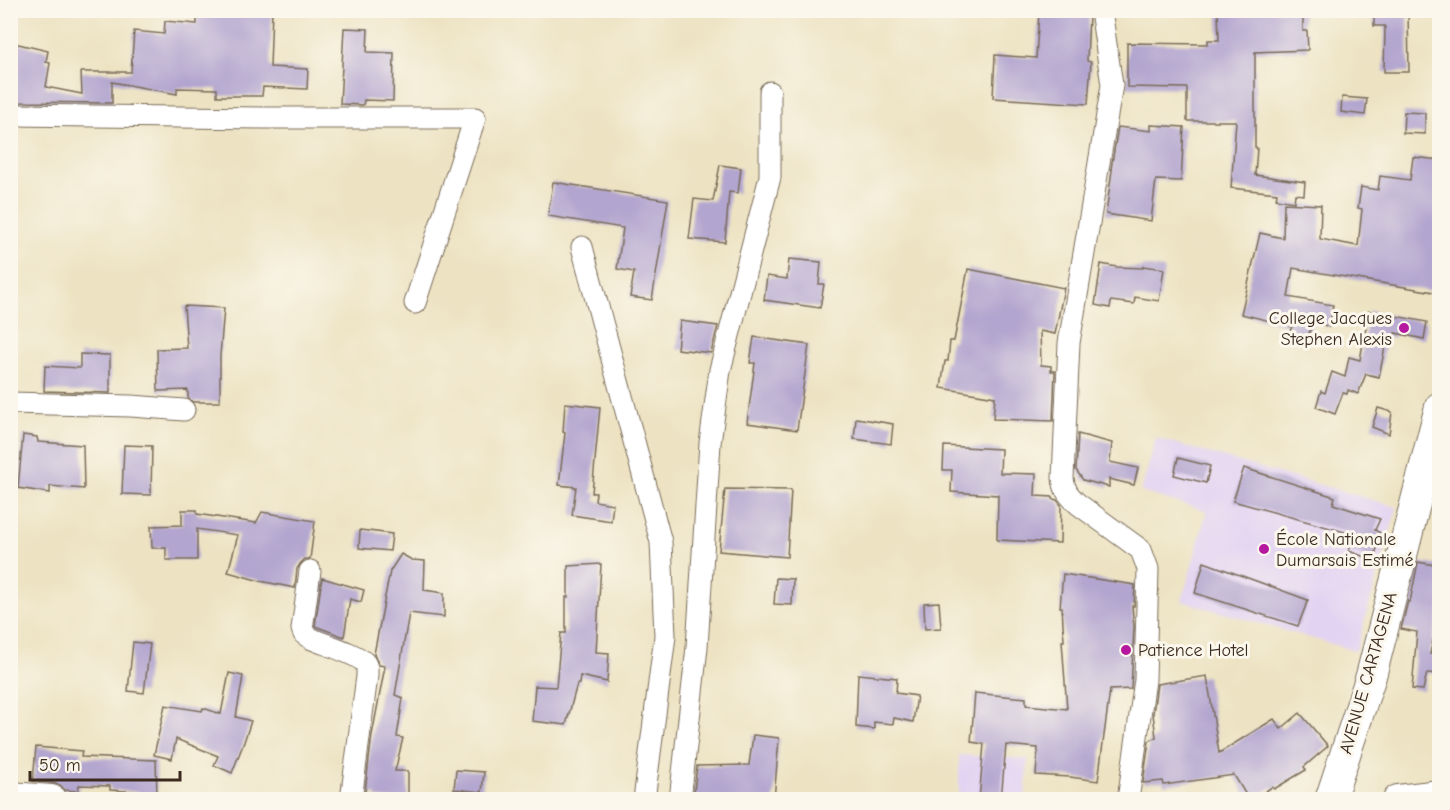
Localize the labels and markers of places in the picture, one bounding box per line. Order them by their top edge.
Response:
place label: College Jacques Stephen Alexis [1269,308,1392,350]
marker: College Jacques Stephen Alexis [1397,321,1411,335]
place label: École Nationale Dumarsais Estimé [1276,528,1414,571]
marker: École Nationale Dumarsais Estimé [1257,542,1271,556]
place label: Patience Hotel [1138,640,1248,661]
marker: Patience Hotel [1119,643,1133,657]

